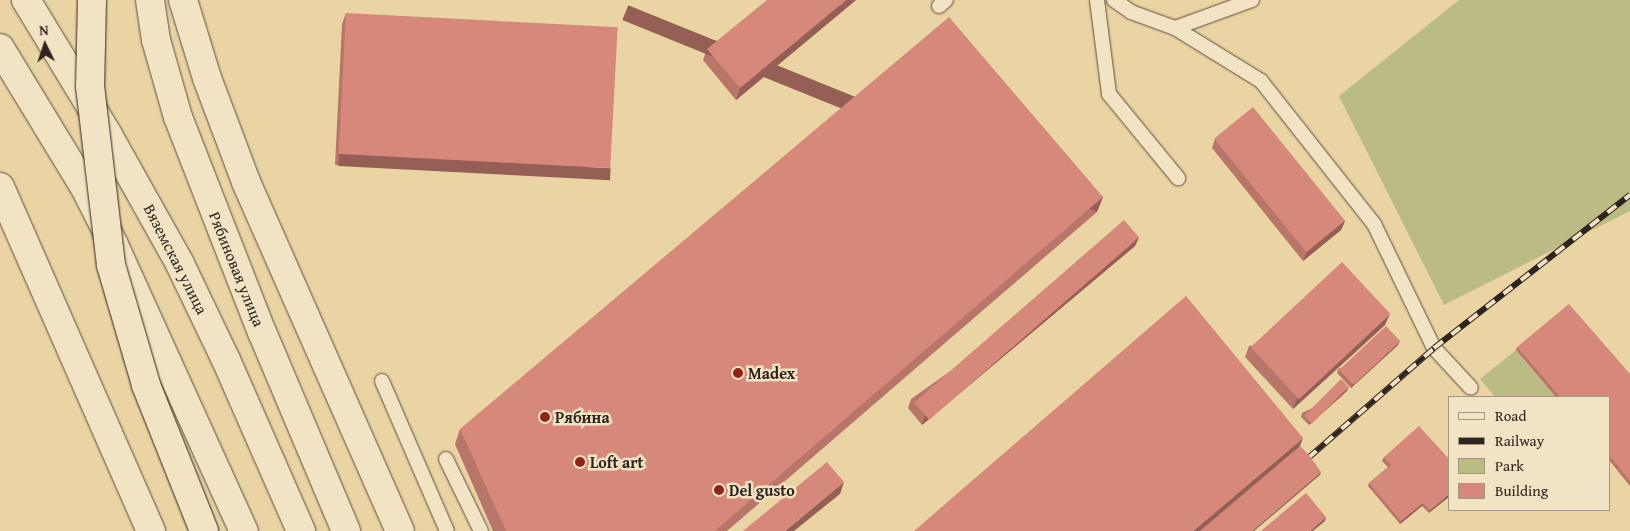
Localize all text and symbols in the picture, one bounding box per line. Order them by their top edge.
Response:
north arrow [20,20,70,70]
text: N [39,20,49,40]
street label: Вяземская улица [140,201,212,317]
street label: Рябиновая улица [205,209,269,329]
place label: Madex [748,363,795,383]
marker: Madex [732,367,744,379]
legend [1448,396,1610,511]
text: Road [1495,405,1526,426]
place label: Рябина [555,407,610,427]
marker: Рябина [539,411,551,423]
text: Railway [1495,430,1544,451]
place label: Loft art [590,452,644,472]
text: Park [1495,455,1524,476]
marker: Loft art [574,456,586,468]
place label: Del gusto [729,480,795,500]
text: Building [1495,480,1548,501]
marker: Del gusto [713,484,725,496]

